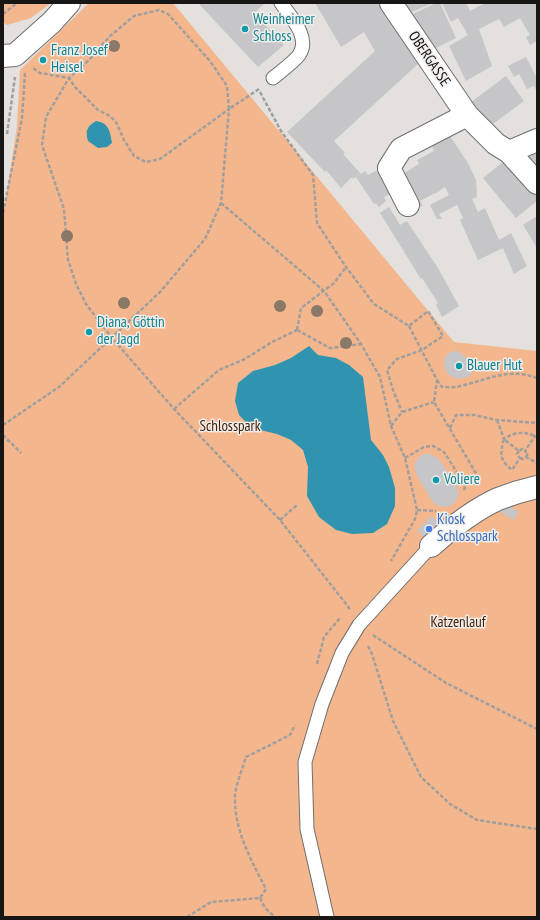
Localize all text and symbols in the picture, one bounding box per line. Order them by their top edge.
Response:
place label: Weinheimer Schloss [253,11,315,46]
marker: Weinheimer Schloss [240,24,250,34]
street label: OBERGASSE [404,28,454,90]
place label: Franz Josef Heisel [51,42,108,77]
marker: Franz Josef Heisel [38,55,48,65]
place label: Diana, Göttin der Jagd [97,314,165,349]
marker: Diana, Göttin der Jagd [84,327,94,337]
place label: Blauer Hut [467,357,522,375]
marker: Blauer Hut [454,361,464,371]
park label: Schlosspark [200,418,260,436]
place label: Voliere [444,471,480,489]
marker: Voliere [431,475,441,485]
place label: Kiosk Schlosspark [437,511,498,546]
marker: Kiosk Schlosspark [424,524,434,534]
park label: Katzenlauf [430,614,486,632]

